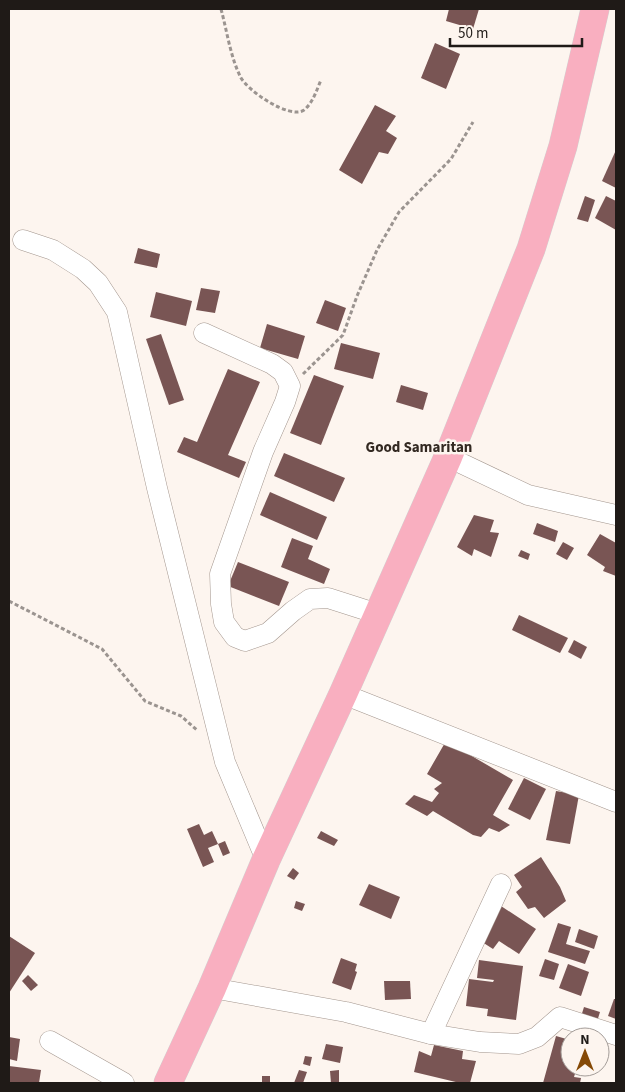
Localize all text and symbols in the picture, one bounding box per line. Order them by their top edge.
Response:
scale bar [450,15,582,47]
text: 50 m [458,23,488,44]
district label: Good Samaritan [366,437,472,458]
north arrow [560,1027,610,1077]
text: N [580,1030,590,1050]

